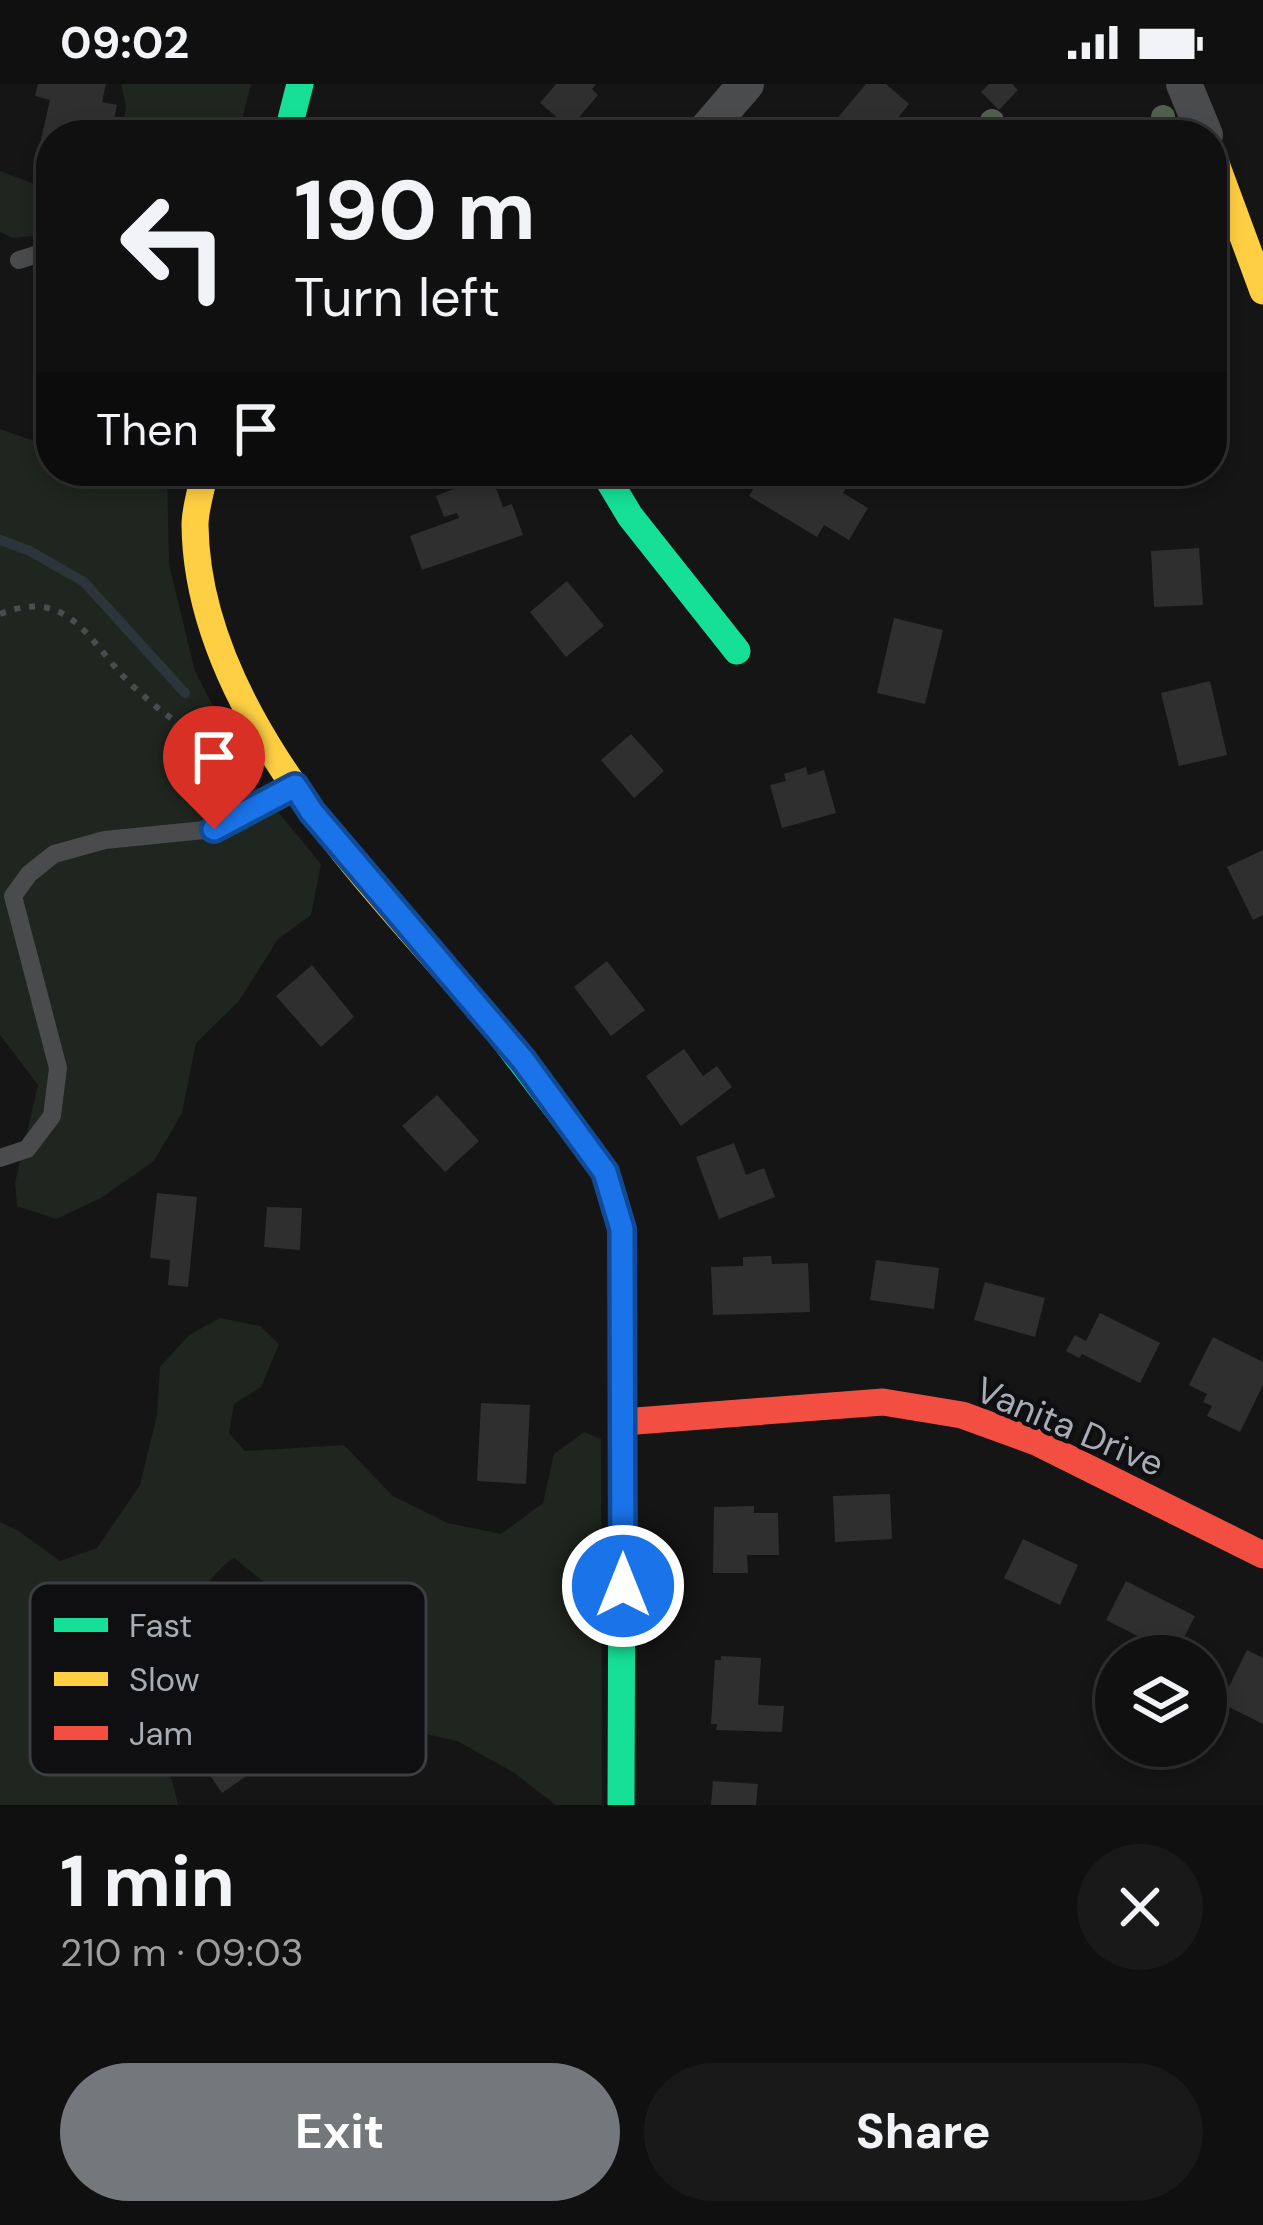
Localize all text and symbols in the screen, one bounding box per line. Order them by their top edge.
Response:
text: 09:02 [60,13,189,72]
text: 190 m [294,156,536,265]
icon: left [96,168,252,324]
text: Turn left [294,262,500,333]
icon: arrive [223,396,289,462]
text: Then [96,400,199,459]
pin [163,706,265,829]
icon: arrive [181,724,247,790]
street label: Vanita Drive [969,1366,1171,1487]
position arrow [560,1523,686,1649]
legend [30,1583,426,1775]
text: Fast [129,1604,192,1647]
map controls [1095,1635,1227,1767]
button: layers [1095,1635,1227,1767]
text: Slow [129,1658,200,1701]
text: Jam [129,1712,193,1755]
text: 1 min [60,1835,235,1928]
button: close [1077,1844,1203,1970]
text: 210 m · 09:03 [60,1927,304,1978]
button: Exit [60,2063,620,2201]
button: Share [644,2063,1203,2201]

